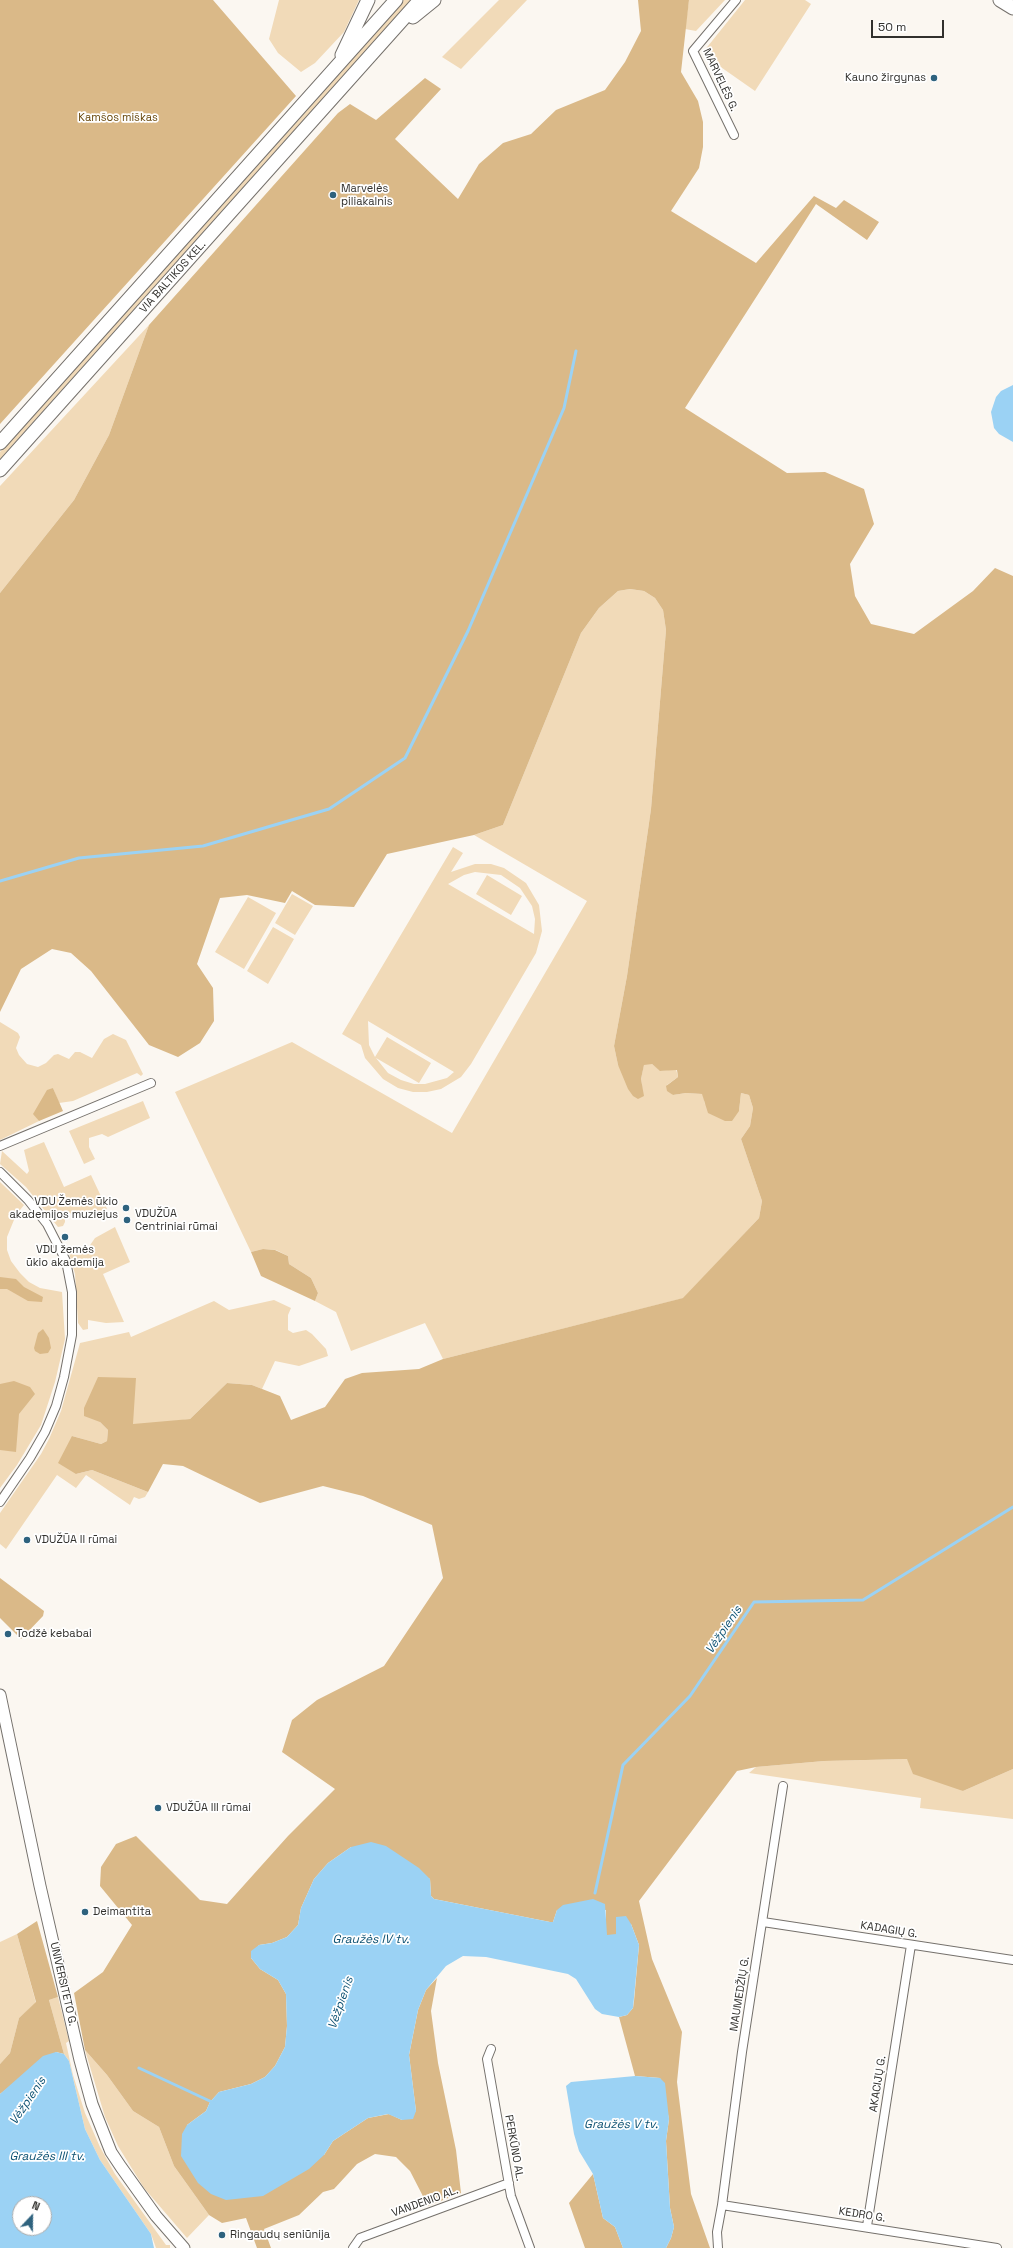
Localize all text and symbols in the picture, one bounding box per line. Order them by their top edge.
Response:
scale bar [873,12,946,38]
text: 50 m [878,19,906,35]
street label: MARVELĖS G. [700,46,740,114]
place label: Kauno žirgynas [845,71,926,85]
marker: Kauno žirgynas [929,73,939,83]
park label: Kamšos miškas [78,111,158,125]
place label: Marvelės piliakalnis [341,182,393,208]
marker: Marvelės piliakalnis [328,190,338,200]
street label: VIA BALTIKOS KEL. [137,238,209,316]
place label: VDU Žemės ūkio akademijos muziejus [10,1195,118,1221]
marker: VDU Žemės ūkio akademijos muziejus [121,1203,131,1213]
place label: VDUŽŪA Centriniai rūmai [135,1207,218,1233]
marker: VDUŽŪA Centriniai rūmai [122,1215,132,1225]
marker: VDU žemės ūkio akademija [60,1232,70,1242]
place label: VDU žemės ūkio akademija [26,1243,104,1269]
place label: VDUŽŪA II rūmai [35,1533,117,1547]
marker: VDUŽŪA II rūmai [22,1535,32,1545]
water label: Vėžpienis [703,1603,745,1657]
place label: Todžė kebabai [16,1627,92,1641]
marker: Todžė kebabai [3,1629,13,1639]
place label: VDUŽŪA III rūmai [166,1801,251,1815]
marker: VDUŽŪA III rūmai [153,1803,163,1813]
place label: Deimantita [93,1905,151,1919]
marker: Deimantita [80,1907,90,1917]
street label: KADAGIŲ G. [859,1919,919,1941]
water label: Graužės IV tv. [333,1933,409,1947]
street label: UNIVERSITETO G. [47,1941,79,2027]
street label: MAUMEDŽIŲ G. [728,1956,752,2032]
water label: Vėžpienis [325,1975,357,2031]
street label: AKACIJŲ G. [867,2055,889,2113]
water label: Vėžpienis [7,2074,49,2128]
street label: PERKŪNO AL. [502,2114,526,2182]
water label: Graužės V tv. [584,2118,658,2132]
water label: Graužės III tv. [9,2150,85,2164]
street label: VANDENIO AL. [390,2184,460,2220]
north arrow [12,2196,52,2236]
text: N [30,2198,42,2214]
street label: KEDRO G. [838,2205,886,2225]
place label: Ringaudų seniūnija [230,2228,330,2242]
marker: Ringaudų seniūnija [217,2230,227,2240]

